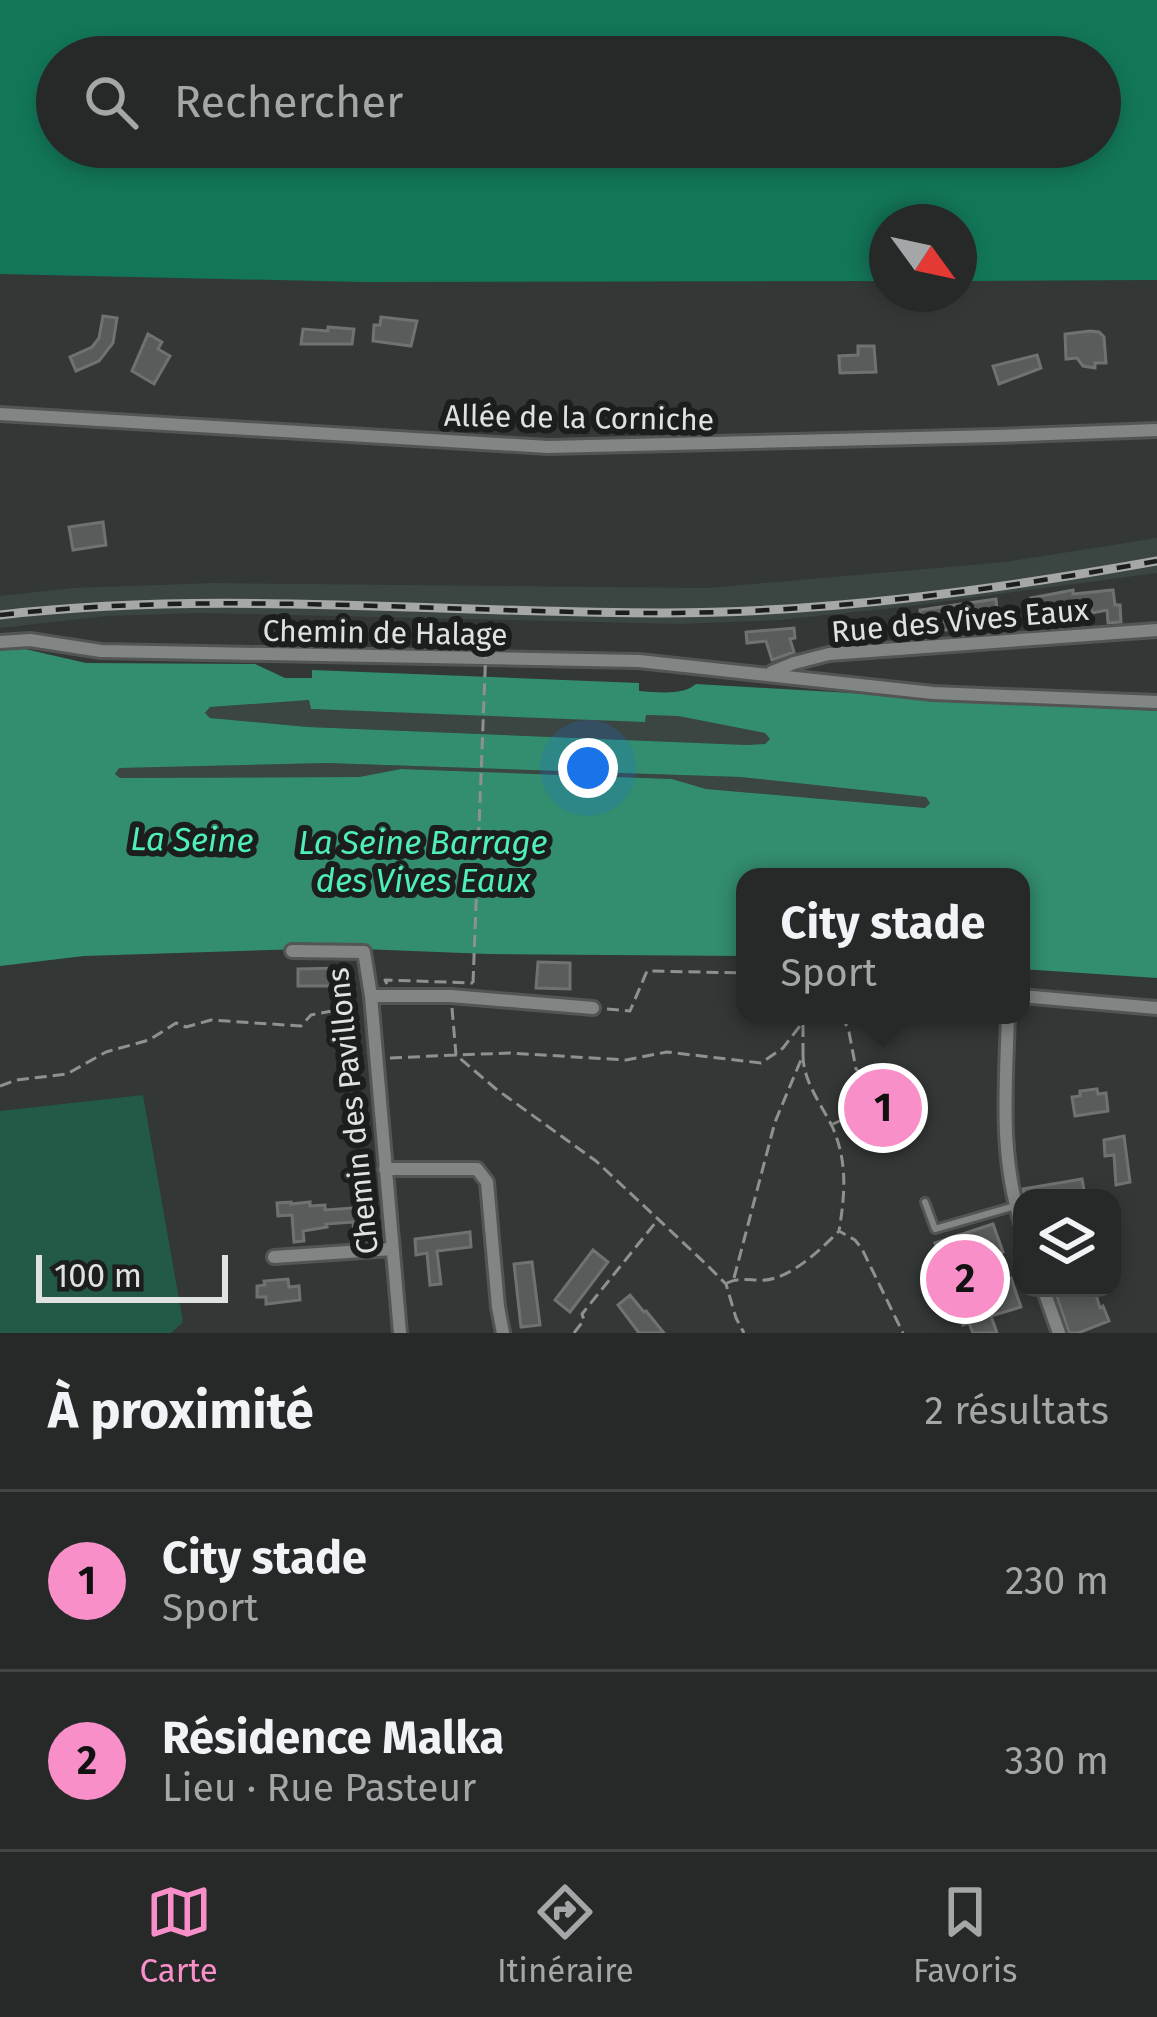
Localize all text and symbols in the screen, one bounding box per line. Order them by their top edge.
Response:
search box [36,36,1121,168]
icon: search [78,69,144,135]
text: Rechercher [174,75,403,129]
north arrow [869,204,977,312]
street label: Allée de la Corniche [444,398,714,438]
street label: Rue des Vives Eaux [830,592,1091,650]
street label: Chemin de Halage [262,613,508,653]
your location [558,738,618,798]
water label: La Seine [130,819,254,861]
water label: La Seine Barrage des Vives Eaux [298,823,548,901]
popup [736,868,1030,1024]
text: City stade [781,896,985,950]
text: Sport [781,950,877,996]
street label: Chemin des Pavillons [320,966,386,1256]
pin: 1 [844,1063,922,1153]
map controls [1013,1189,1121,1297]
button: layers [1013,1189,1121,1297]
pin: 2 [926,1234,1004,1324]
scale bar [36,1249,228,1302]
text: 100 m [54,1256,142,1296]
text: À proximité [48,1380,314,1442]
text: 2 résultats [925,1388,1109,1434]
text: City stade [162,1531,367,1585]
text: 1 [78,1558,96,1604]
text: 230 m [1005,1558,1109,1604]
text: Sport [162,1585,258,1631]
text: Résidence Malka [162,1711,504,1765]
text: 2 [77,1738,97,1784]
text: 330 m [1005,1738,1109,1784]
text: Lieu · Rue Pasteur [162,1765,476,1811]
tab: Carte [140,1879,218,1991]
tab: Itinéraire [497,1879,634,1991]
tab: Favoris [913,1879,1017,1991]

